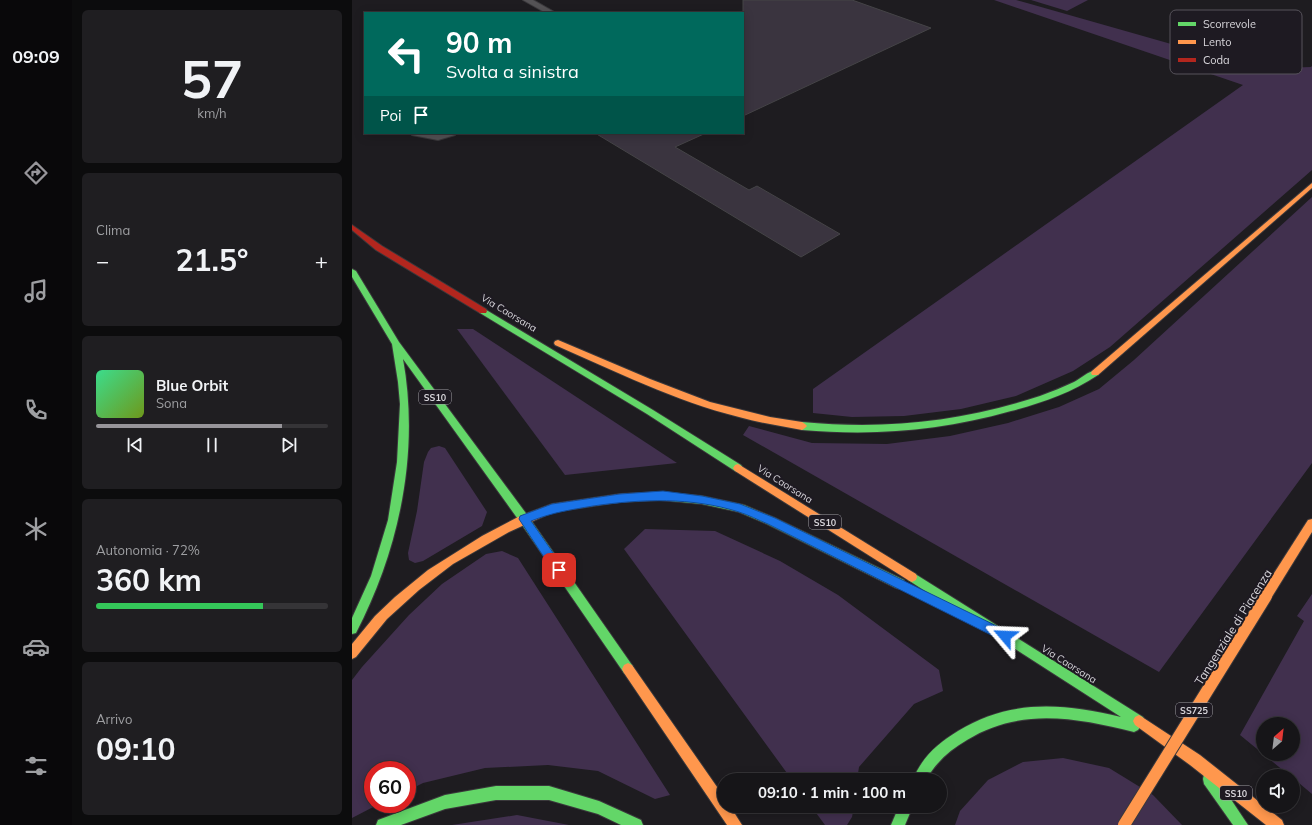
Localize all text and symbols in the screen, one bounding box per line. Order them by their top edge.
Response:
legend [1170,10,1302,74]
text: Scorrevole [1203,17,1256,31]
text: 90 m [446,25,512,60]
icon: left [380,28,432,80]
text: Lento [1203,35,1231,49]
text: 09:09 [12,45,60,68]
text: 57 [181,46,243,111]
text: Coda [1203,53,1230,67]
text: Svolta a sinistra [446,60,579,83]
icon: arrive [410,104,432,126]
text: km/h [197,105,227,121]
text: Poi [380,106,402,125]
icon: directions [22,159,50,187]
text: Clima [96,222,130,238]
text: 21.5° [176,241,248,279]
text: − [96,247,109,275]
text: + [315,247,328,275]
icon: music [22,277,50,305]
street label: Via Caorsana [479,291,539,335]
text: Blue Orbit [156,376,228,395]
road number: SS10 [419,390,451,404]
text: Sona [156,395,187,411]
icon: phone [22,396,50,424]
icon: previous [124,434,146,456]
icon: pause [201,434,223,456]
icon: next [278,434,300,456]
street label: Via Caorsana [755,462,815,506]
icon: climate [22,515,50,543]
road number: SS10 [809,515,841,529]
text: Autonomia · 72% [96,542,200,558]
pin [542,553,576,587]
icon: arrive [548,559,570,581]
text: 360 km [96,561,202,599]
street label: Tangenziale di Piacenza [1191,566,1275,688]
position arrow [984,615,1026,657]
icon: car [22,633,50,661]
street label: Via Caorsana [1039,642,1099,686]
road number: SS725 [1176,703,1212,717]
text: Arrivo [96,711,132,727]
north arrow [1256,717,1300,761]
map controls [1256,717,1300,813]
text: 09:10 [96,730,175,768]
icon: filters [22,752,50,780]
speed limit sign: 60 [364,761,416,813]
button: sound [1256,769,1300,813]
text: 09:10 · 1 min · 100 m [758,783,906,802]
road number: SS10 [1220,786,1252,800]

